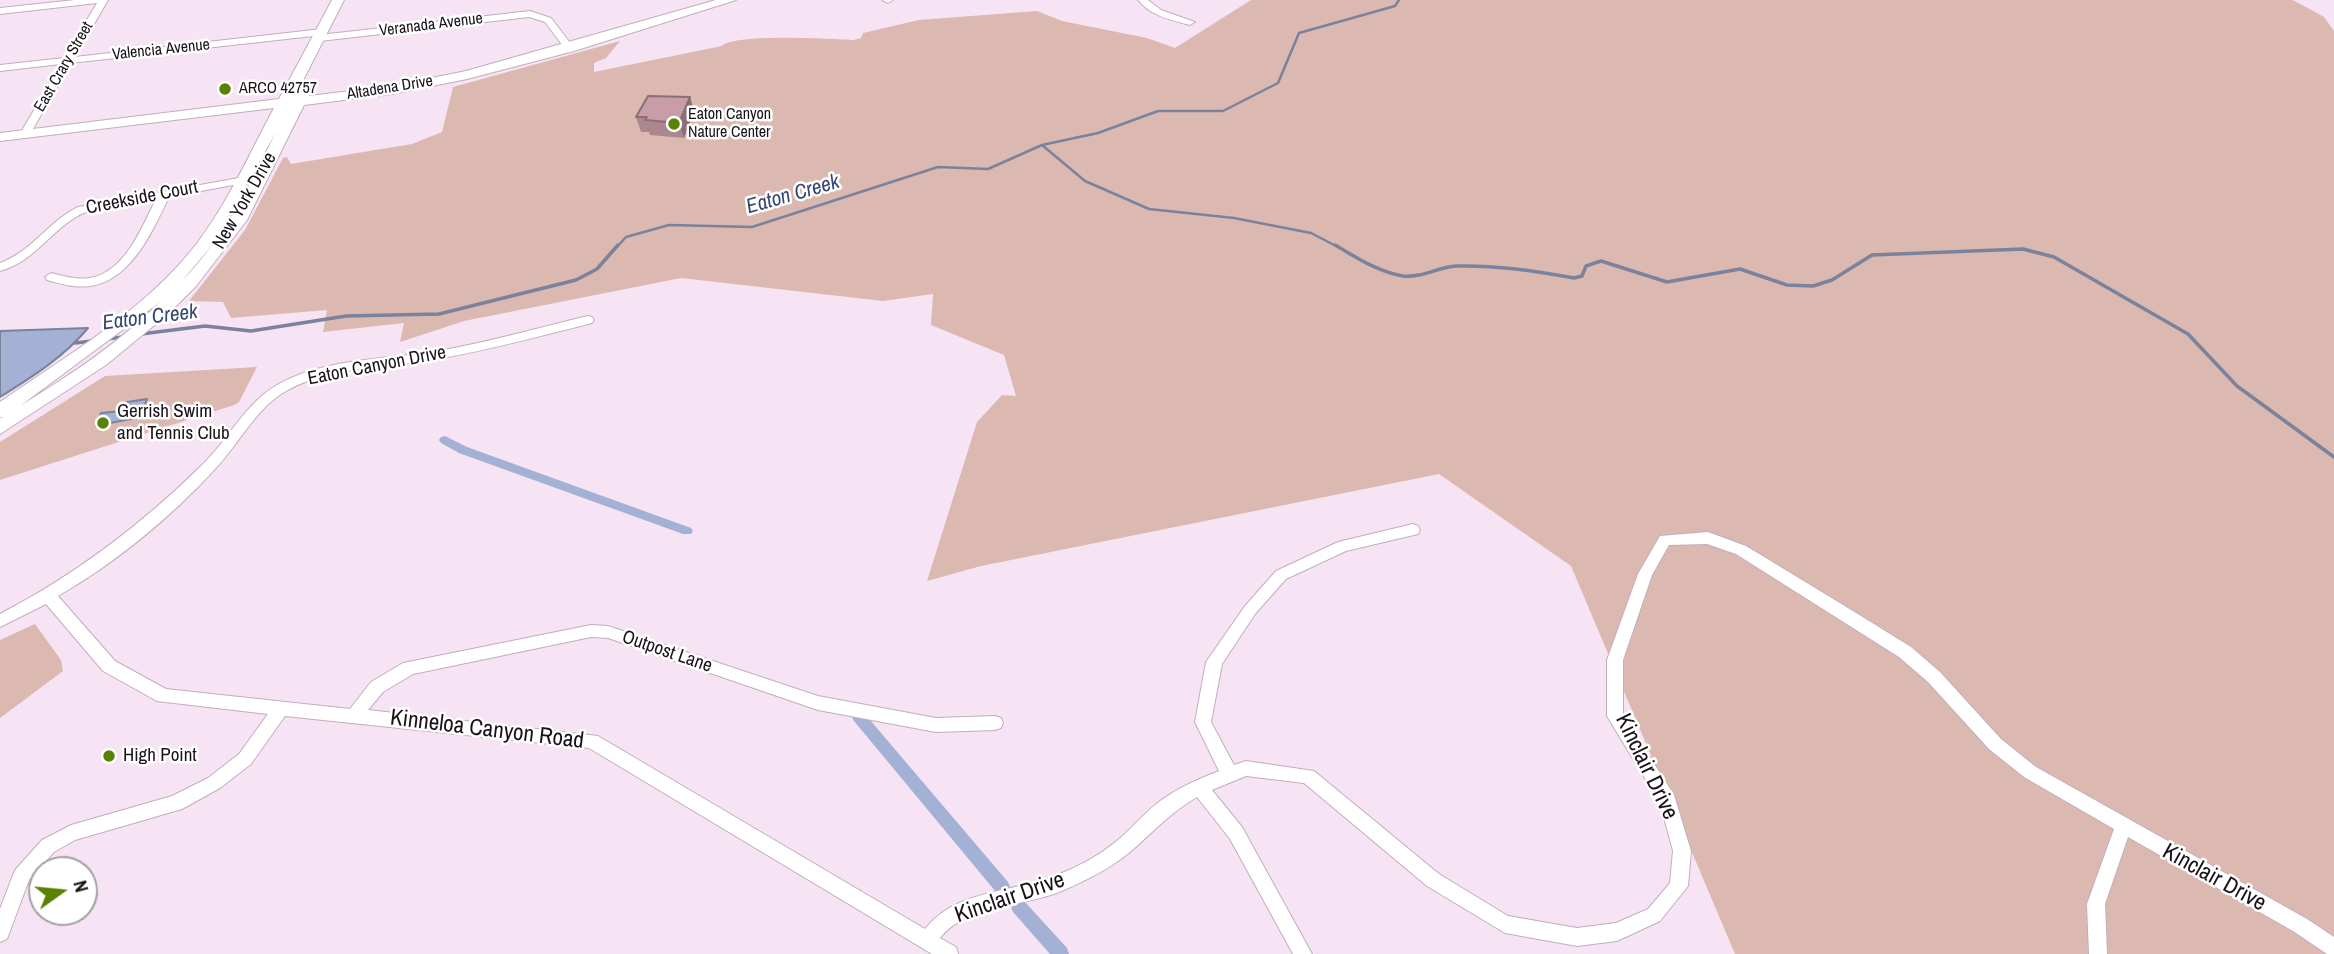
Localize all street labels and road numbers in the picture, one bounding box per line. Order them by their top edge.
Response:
street label: Veranada Avenue [378,9,484,41]
street label: East Crary Street [31,19,97,115]
street label: Valencia Avenue [111,35,211,65]
street label: Altadena Drive [346,72,434,104]
street label: New York Drive [208,149,282,253]
street label: Creekside Court [84,176,200,220]
street label: Eaton Canyon Drive [306,341,448,391]
street label: Outpost Lane [619,626,715,678]
street label: Kinneloa Canyon Road [389,704,585,756]
street label: Kinclair Drive [1609,710,1683,824]
street label: Kinclair Drive [2157,838,2271,918]
street label: Kinclair Drive [951,866,1069,930]

